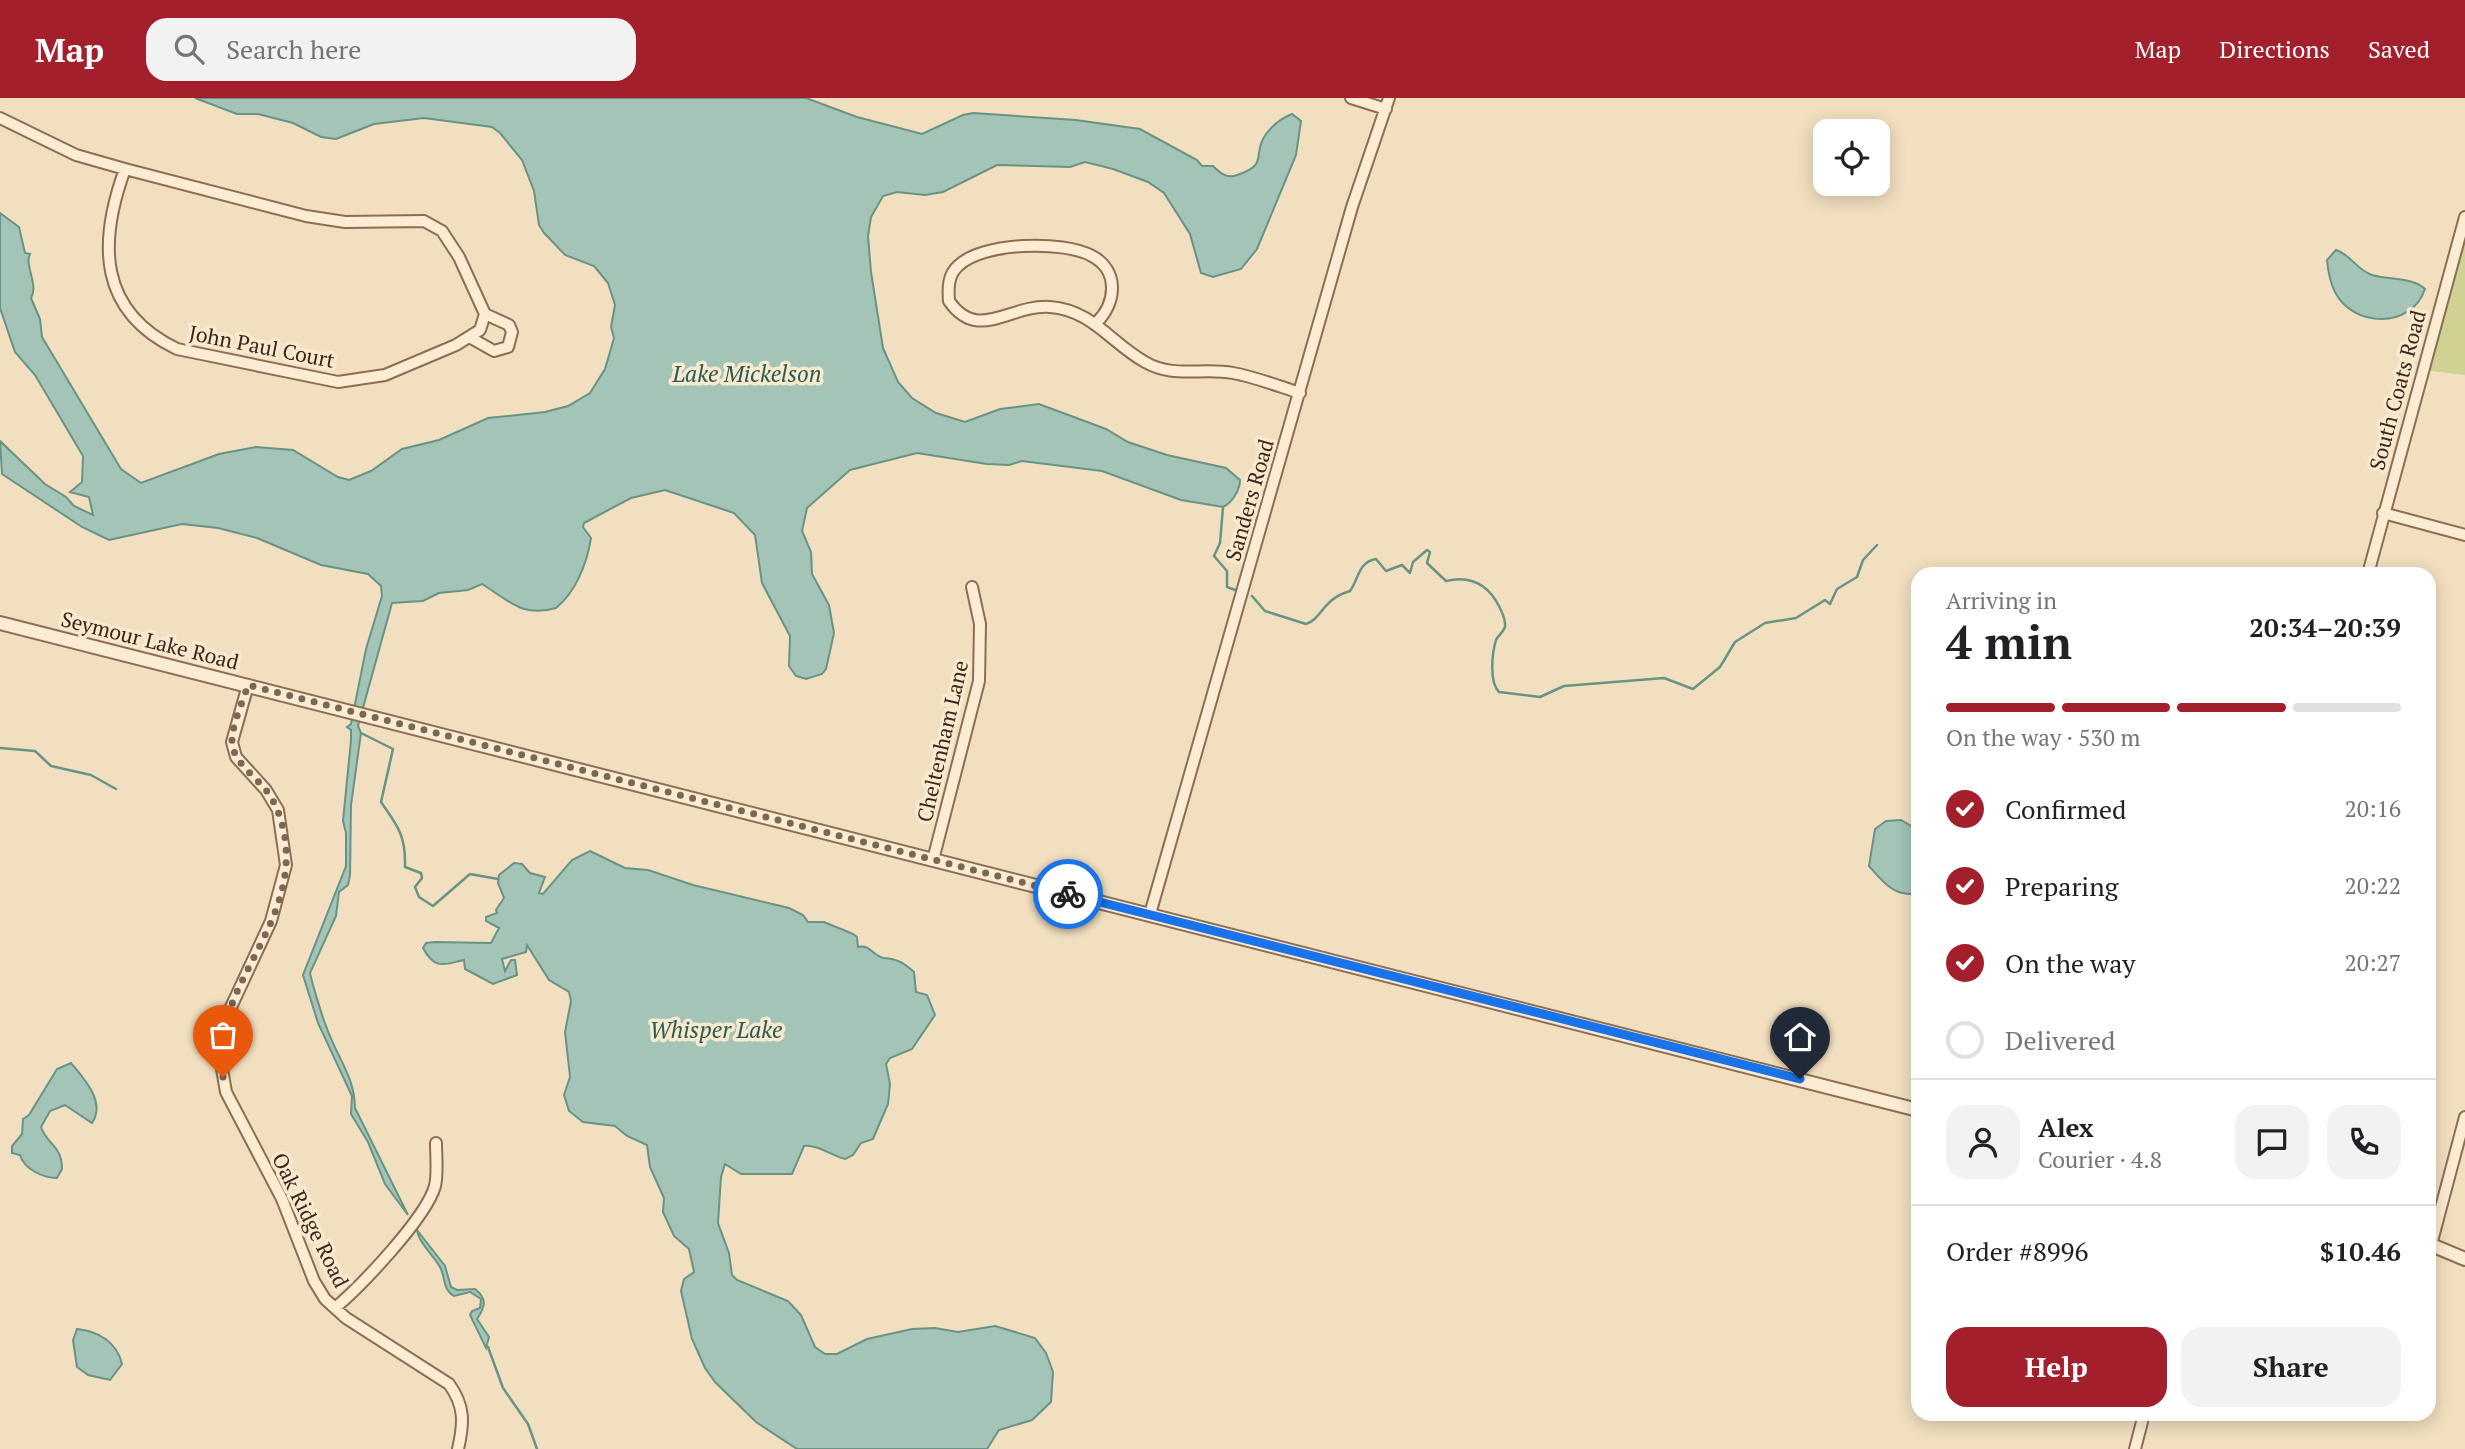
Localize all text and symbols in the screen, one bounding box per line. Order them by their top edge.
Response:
search box [146,18,636,81]
text: Map [35,28,104,71]
icon: search [170,30,208,68]
text: Search here [226,32,361,66]
text: Map [2135,33,2181,65]
text: Directions [2219,33,2330,65]
text: Saved [2368,33,2430,65]
map controls [1813,119,1890,196]
button: locate [1813,119,1890,196]
street label: South Coats Road [2362,307,2432,473]
street label: John Paul Court [187,318,337,374]
water label: Lake Mickelson [671,358,822,389]
street label: Sanders Road [1218,435,1280,564]
text: Arriving in [1946,585,2057,616]
street label: Seymour Lake Road [58,604,242,676]
text: 20:34–20:39 [2249,610,2401,644]
text: 4 min [1946,611,2072,672]
street label: Cheltenham Lane [910,658,974,824]
text: On the way · 530 m [1946,722,2140,753]
icon: check [1946,790,1984,828]
text: Confirmed [2005,792,2126,826]
text: 20:16 [2344,793,2401,824]
courier [1033,859,1103,929]
icon: check [1946,867,1984,905]
text: Preparing [2005,869,2118,903]
text: 20:22 [2344,870,2401,901]
icon: bike [1049,875,1087,913]
icon: check [1946,944,1984,982]
text: On the way [2005,946,2136,980]
text: 20:27 [2344,947,2401,978]
pin [193,1005,253,1077]
pin [1770,1007,1830,1079]
water label: Whisper Lake [649,1014,783,1045]
icon: bag [204,1016,242,1054]
icon: home [1781,1018,1819,1056]
text: Delivered [2005,1023,2115,1057]
button: person [1946,1105,2020,1179]
button: chat [2235,1105,2309,1179]
button: phone [2327,1105,2401,1179]
text: Alex [2038,1110,2094,1144]
text: Courier · 4.8 [2038,1144,2162,1175]
street label: Oak Ridge Road [266,1148,356,1293]
text: Order #8996 [1946,1234,2088,1268]
text: $10.46 [2320,1234,2401,1268]
button: Help [1946,1327,2167,1407]
button: Share [2181,1327,2401,1407]

